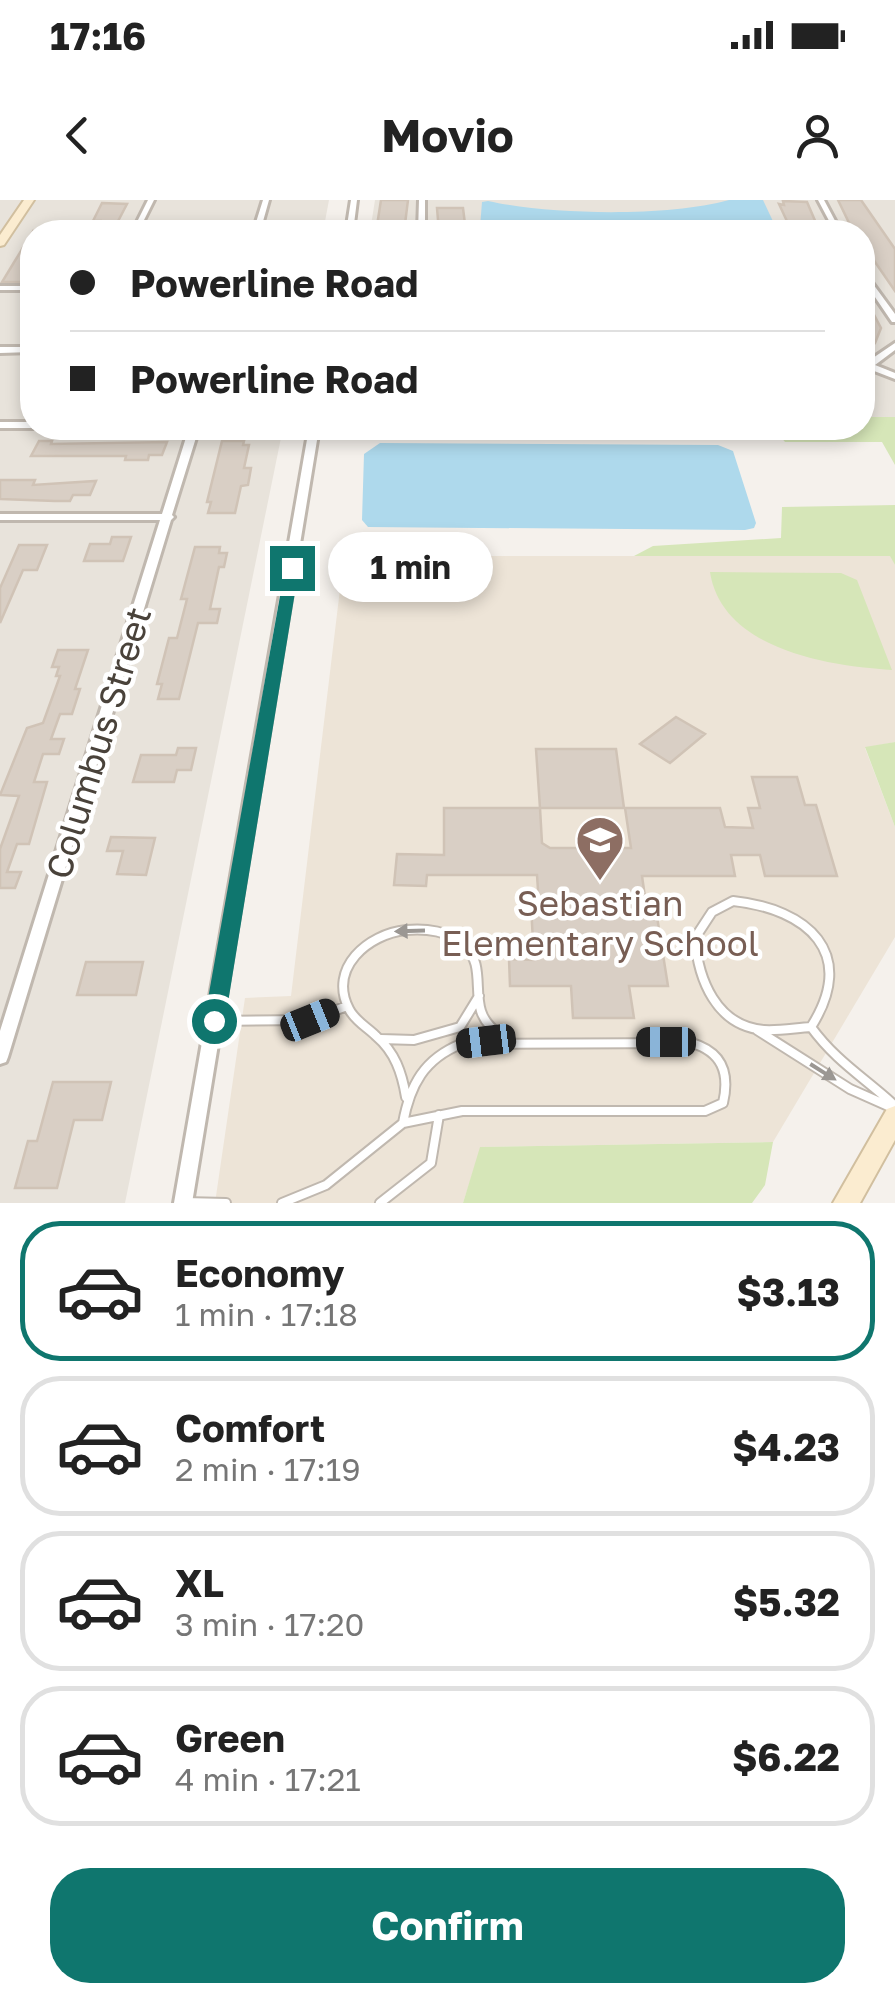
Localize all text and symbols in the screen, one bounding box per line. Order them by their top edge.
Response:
text: 17:16 [50,13,146,58]
icon: back [50,108,105,163]
text: Movio [381,108,514,162]
icon: person [790,108,845,163]
text: Powerline Road [130,260,418,305]
text: Powerline Road [130,356,418,401]
callout: 1 min [327,533,492,603]
route end [270,546,315,591]
text: 1 min [370,548,451,586]
street label: Columbus Street [37,602,159,884]
school or university icon: Sebastian Elementary School [574,814,626,882]
place label: Sebastian Elementary School [441,882,759,964]
one-way arrow [394,923,426,939]
car [277,995,343,1045]
route start [192,999,237,1044]
car [454,1022,518,1060]
car [636,1027,696,1057]
one-way arrow [810,1063,837,1081]
icon: car [55,1246,145,1336]
text: Economy [175,1250,344,1295]
text: $3.13 [736,1269,840,1314]
text: 1 min · 17:18 [175,1295,358,1333]
icon: car [55,1401,145,1491]
text: Comfort [175,1405,325,1450]
text: $4.23 [732,1424,840,1469]
text: 2 min · 17:19 [175,1450,361,1488]
icon: car [55,1556,145,1646]
text: XL [175,1560,224,1605]
text: $5.32 [733,1579,840,1624]
text: 3 min · 17:20 [175,1605,364,1643]
icon: car [55,1711,145,1801]
text: Green [175,1715,285,1760]
text: $6.22 [732,1734,840,1779]
text: 4 min · 17:21 [175,1760,361,1798]
button: Confirm [50,1868,845,1983]

